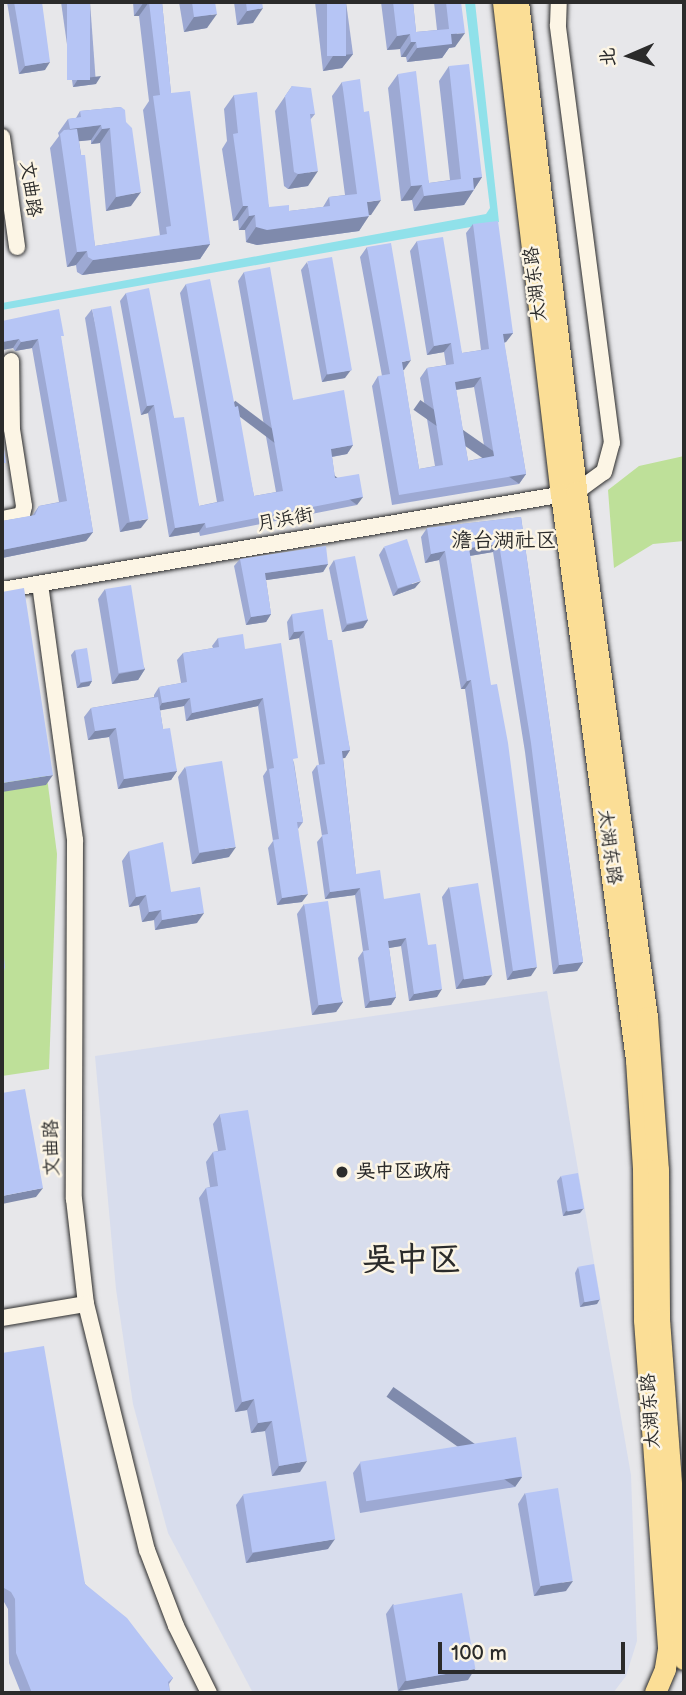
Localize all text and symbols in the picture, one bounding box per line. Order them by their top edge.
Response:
north arrow [595,21,665,91]
text: 北 [597,47,621,67]
street label: 文曲路 [15,159,45,219]
street label: 太湖东路 [520,245,552,323]
street label: 月浜街 [255,504,315,536]
district label: 澹台湖社区 [452,528,556,554]
street label: 太湖东路 [592,808,626,886]
street label: 文曲路 [40,1119,64,1177]
place label: 吴中区政府 [356,1161,451,1183]
marker: 吴中区政府 [334,1164,350,1180]
district label: 吴中区 [363,1241,461,1281]
street label: 太湖东路 [637,1372,665,1450]
scale bar [441,1628,628,1672]
text: 100 m [451,1641,507,1666]

